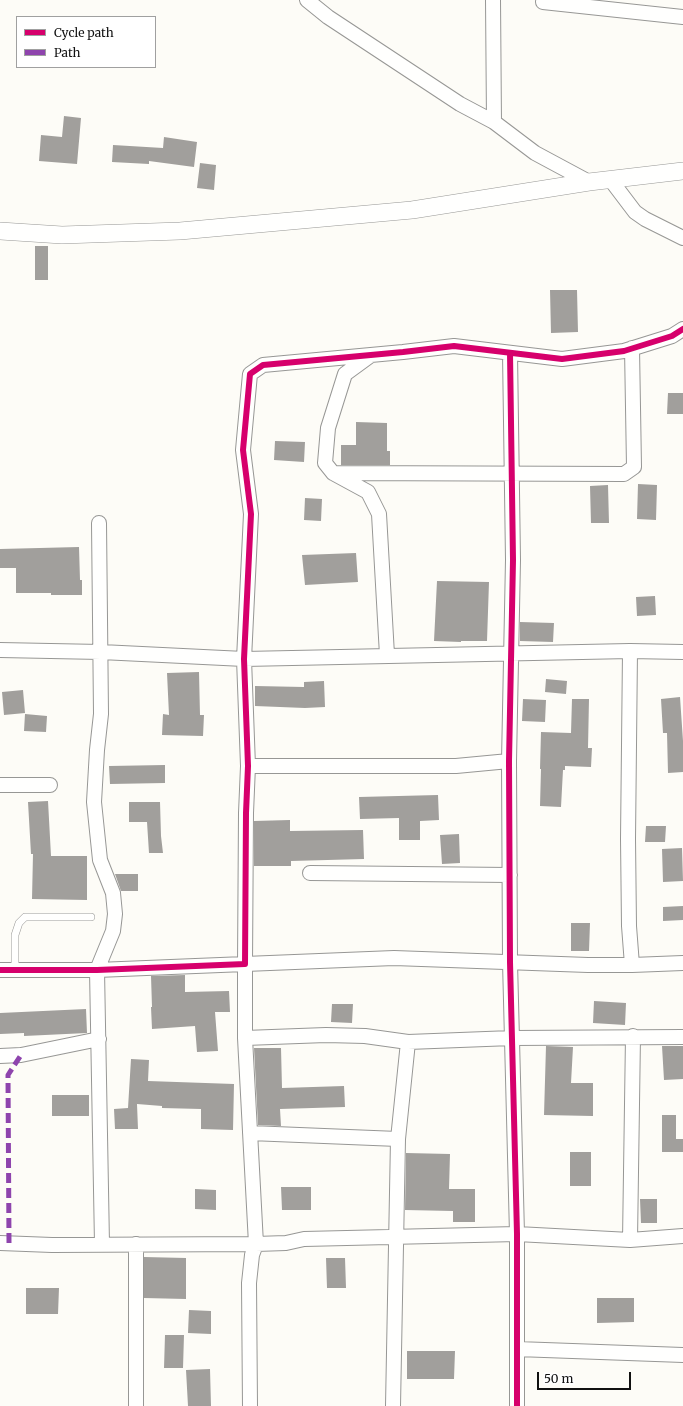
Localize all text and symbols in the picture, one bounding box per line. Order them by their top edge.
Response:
legend [16,16,156,68]
text: Cycle path [54,25,114,40]
text: Path [54,45,80,60]
scale bar [539,1364,633,1390]
text: 50 m [544,1371,573,1386]

